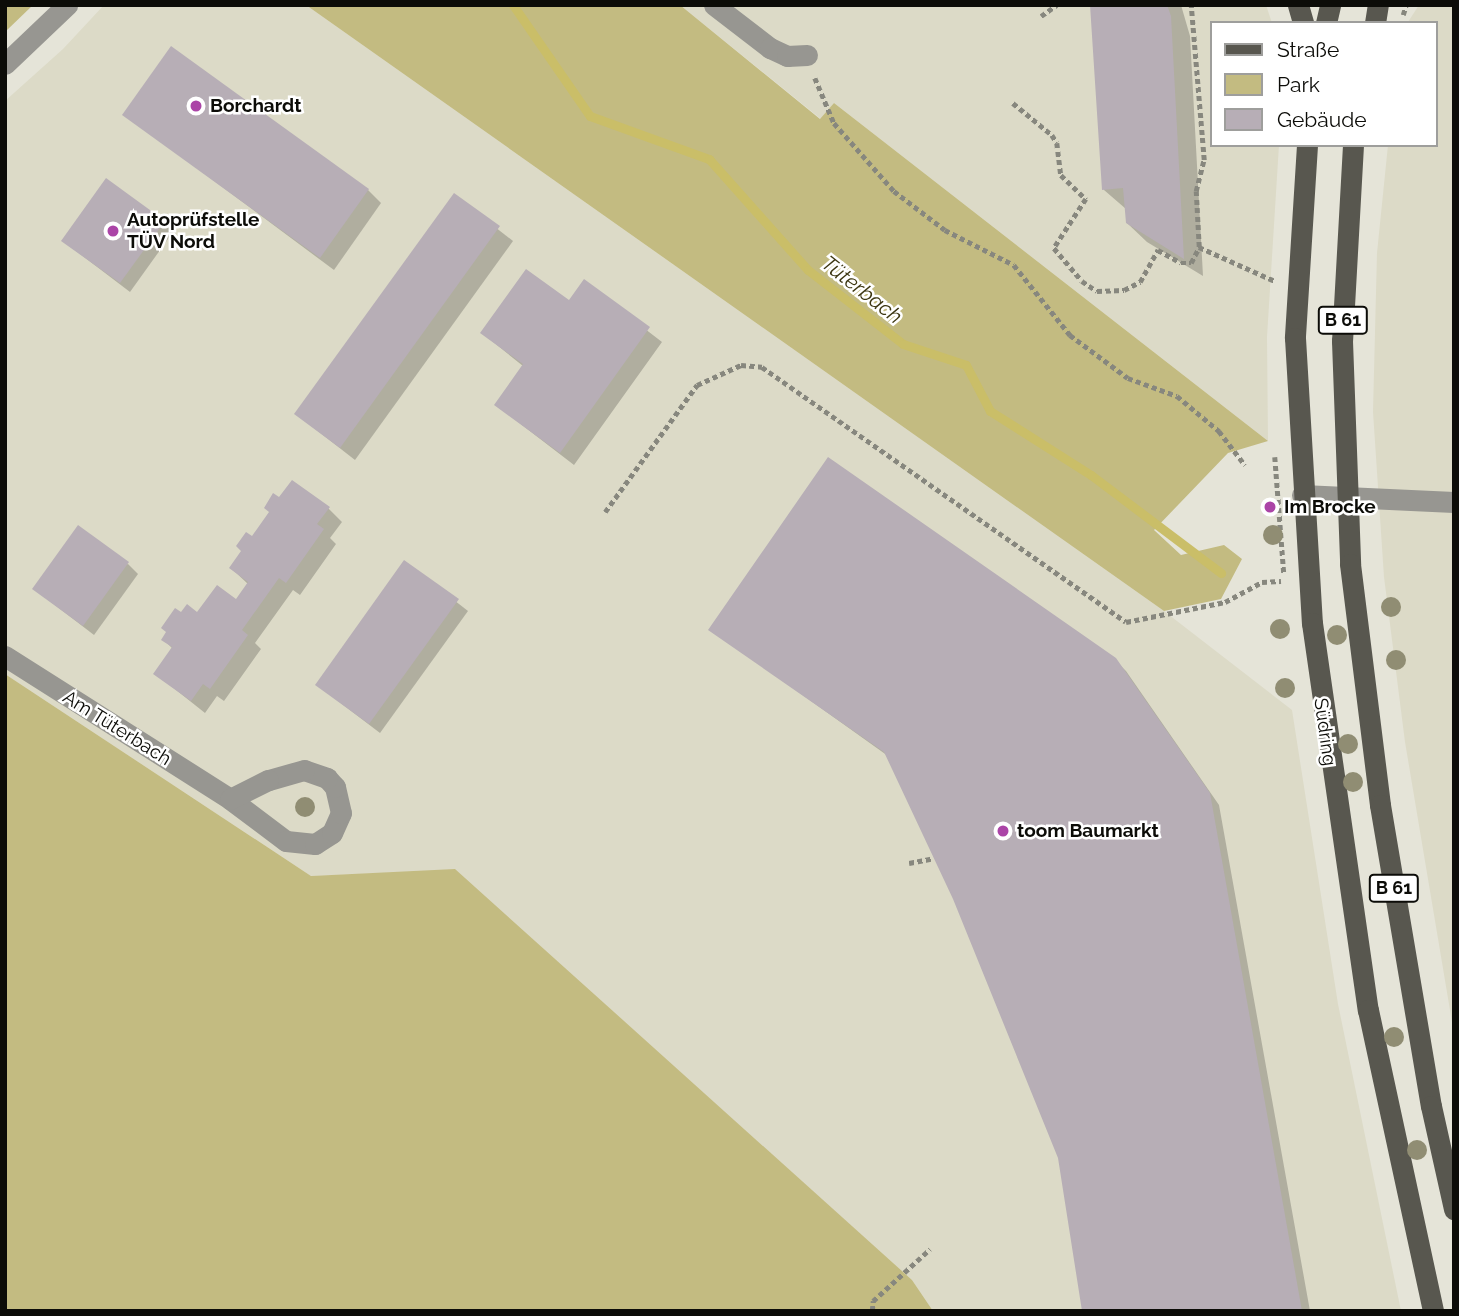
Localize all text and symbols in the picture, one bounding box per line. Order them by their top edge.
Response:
legend [1210,21,1438,147]
text: Straße [1277,37,1339,62]
text: Park [1277,72,1320,97]
place label: Borchardt [210,95,302,117]
marker: Borchardt [188,98,204,114]
text: Gebäude [1277,107,1367,132]
place label: Autoprüfstelle TÜV Nord [127,209,259,253]
marker: Autoprüfstelle TÜV Nord [105,223,121,239]
water label: Tüterbach [817,251,907,329]
road number: B 61 [1317,306,1369,334]
place label: Im Brocke [1284,496,1376,518]
marker: Im Brocke [1262,499,1278,515]
street label: Am Tüterbach [58,685,176,771]
street label: Südring [1309,697,1341,767]
place label: toom Baumarkt [1017,820,1159,842]
marker: toom Baumarkt [995,823,1011,839]
road number: B 61 [1368,874,1420,903]

